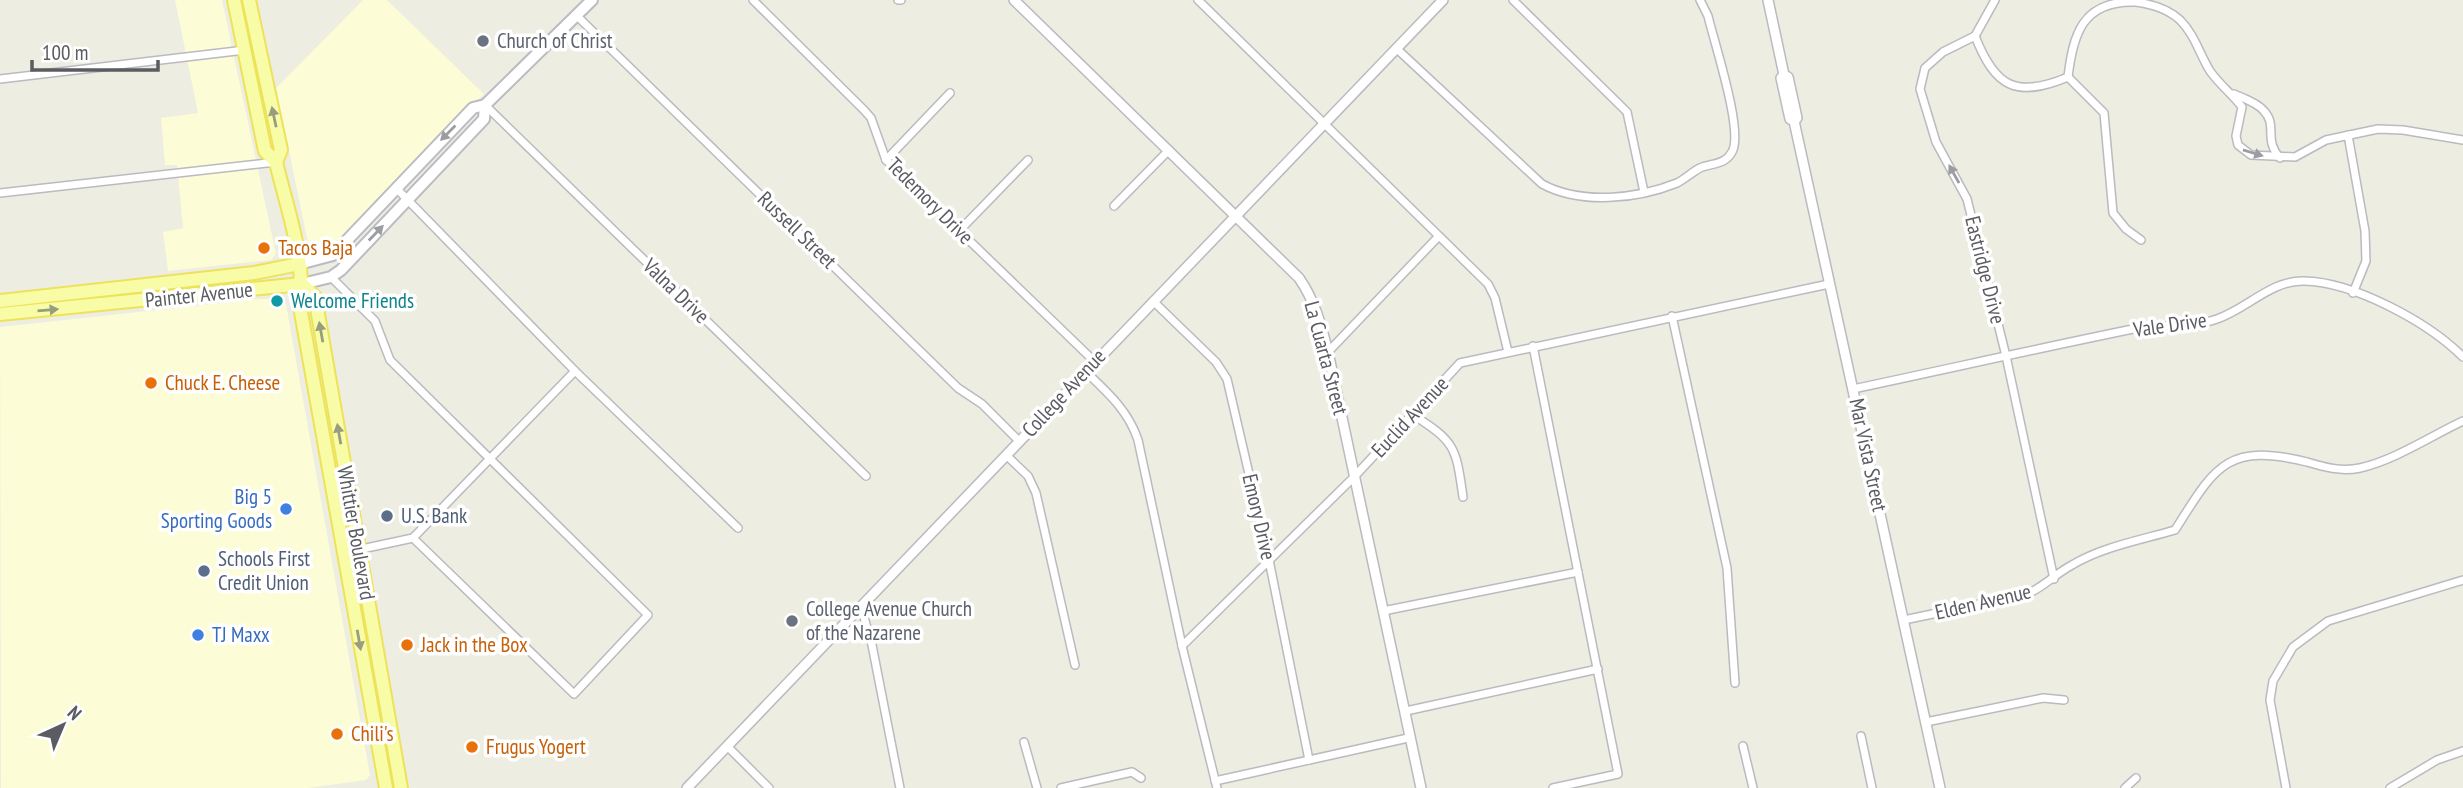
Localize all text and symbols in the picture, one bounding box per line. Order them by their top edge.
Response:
place label: Church of Christ [497,27,613,54]
scale bar [32,28,158,72]
marker: Church of Christ [475,33,491,49]
text: 100 m [42,39,88,66]
one-way arrow [269,106,280,128]
one-way arrow [440,125,457,141]
one-way arrow [2243,149,2264,159]
street label: Tedemory Drive [881,151,980,250]
one-way arrow [1948,164,1960,183]
street label: Russell Street [752,185,843,274]
street label: Eastridge Drive [1959,213,2012,327]
one-way arrow [368,225,384,242]
place label: Tacos Baja [278,234,353,261]
marker: Tacos Baja [256,240,272,256]
street label: Valna Drive [637,252,715,329]
street label: Painter Avenue [144,275,254,314]
place label: Welcome Friends [291,287,414,314]
marker: Welcome Friends [269,293,285,309]
street label: La Cuarta Street [1298,298,1355,418]
one-way arrow [37,304,59,315]
street label: Vale Drive [2131,306,2208,343]
one-way arrow [315,321,326,343]
street label: College Avenue [1016,343,1111,443]
place label: Chuck E. Cheese [165,369,280,396]
street label: Euclid Avenue [1365,370,1454,463]
marker: Chuck E. Cheese [143,375,159,391]
street label: Mar Vista Street [1843,396,1894,514]
one-way arrow [333,423,344,445]
street label: Whittier Boulevard [331,464,382,602]
street label: Emory Drive [1237,471,1282,563]
place label: Big 5 Sporting Goods [161,483,272,534]
marker: Big 5 Sporting Goods [278,501,294,517]
place label: U.S. Bank [401,502,467,529]
marker: U.S. Bank [379,508,395,524]
place label: Schools First Credit Union [218,545,310,596]
marker: Schools First Credit Union [196,563,212,579]
street label: Elden Avenue [1932,577,2034,626]
place label: College Avenue Church of the Nazarene [806,595,972,646]
marker: College Avenue Church of the Nazarene [784,613,800,629]
place label: TJ Maxx [212,621,270,648]
marker: TJ Maxx [190,627,206,643]
one-way arrow [354,629,365,651]
place label: Jack in the Box [420,631,528,658]
marker: Jack in the Box [399,637,415,653]
north arrow [28,690,98,760]
text: N [63,701,87,725]
place label: Chili's [351,720,394,747]
marker: Chili's [329,726,345,742]
place label: Frugus Yogert [486,733,586,760]
marker: Frugus Yogert [464,739,480,755]

